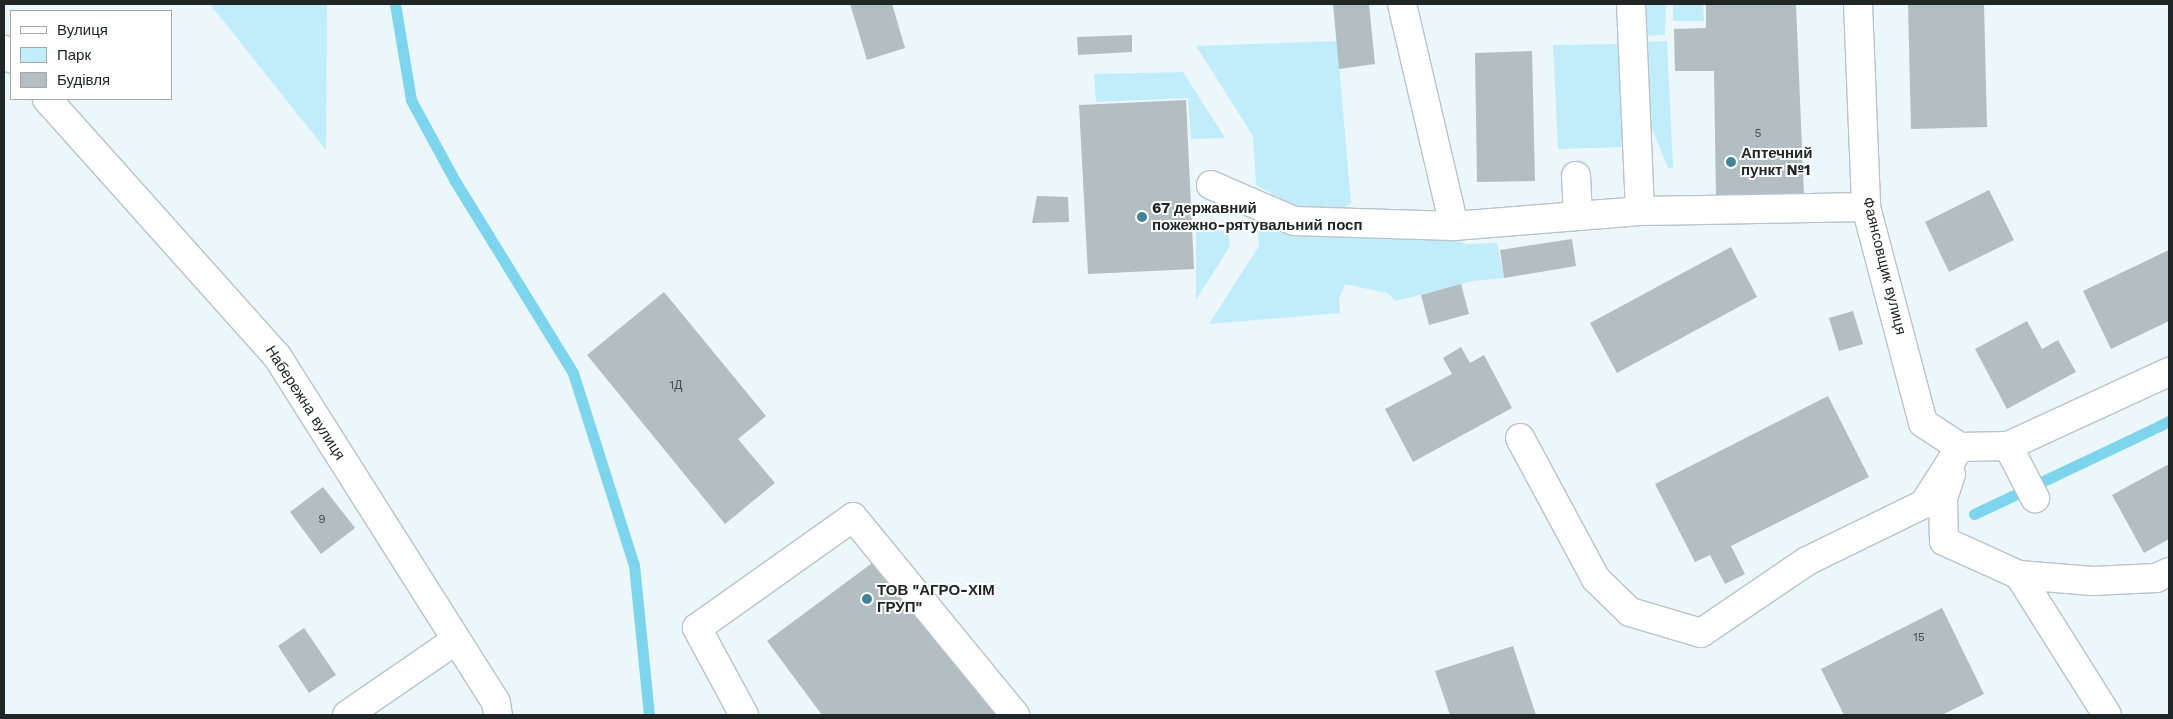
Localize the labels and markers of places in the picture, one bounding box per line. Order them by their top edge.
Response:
place label: Аптечний пункт №1 [1741,144,1812,179]
marker: Аптечний пункт №1 [1725,156,1737,168]
place label: 67 державний пожежно-рятувальний посп [1152,199,1362,234]
marker: 67 державний пожежно-рятувальний посп [1136,211,1148,223]
place label: ТОВ "АГРО-ХІМ ГРУП" [877,581,995,616]
marker: ТОВ "АГРО-ХІМ ГРУП" [861,593,873,605]

